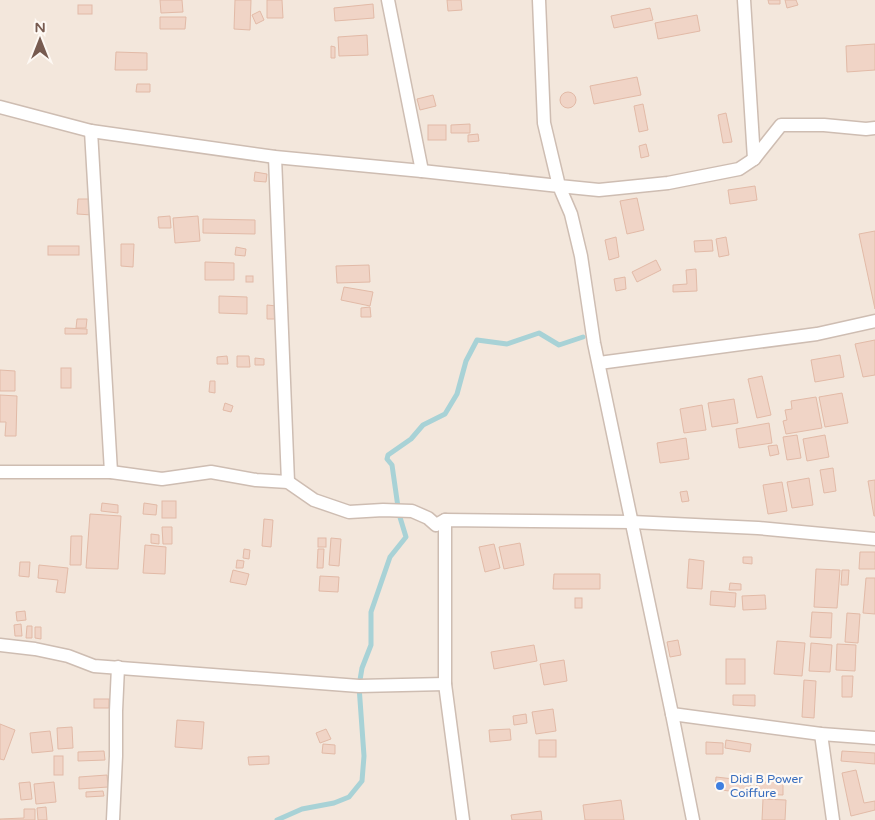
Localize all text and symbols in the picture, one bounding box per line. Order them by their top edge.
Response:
north arrow [15,15,65,65]
text: N [34,19,46,36]
place label: Didi B Power Coiffure [730,772,803,800]
marker: Didi B Power Coiffure [714,780,726,792]

